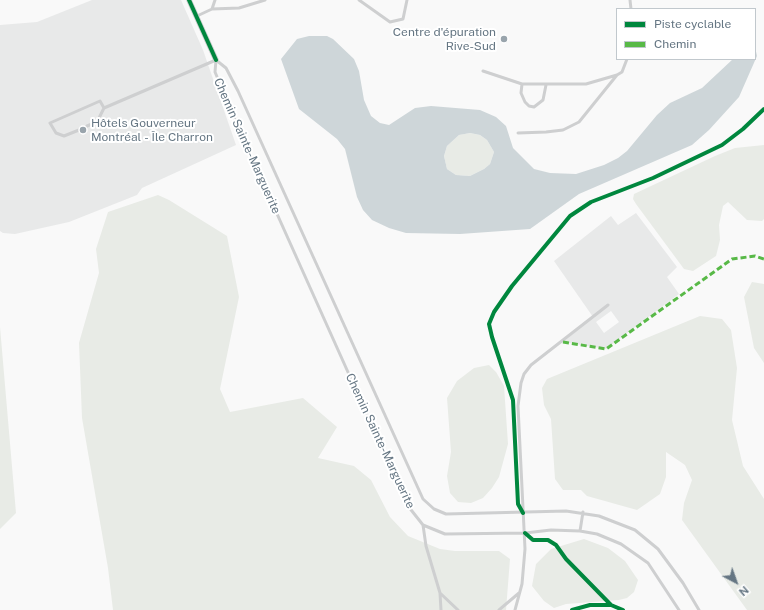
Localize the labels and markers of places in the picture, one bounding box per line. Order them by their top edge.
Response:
place label: Centre d'épuration Rive-Sud [393,25,496,53]
marker: Centre d'épuration Rive-Sud [499,34,509,44]
place label: Hôtels Gouverneur Montréal - Île Charron [91,116,213,144]
marker: Hôtels Gouverneur Montréal - Île Charron [78,125,88,135]

